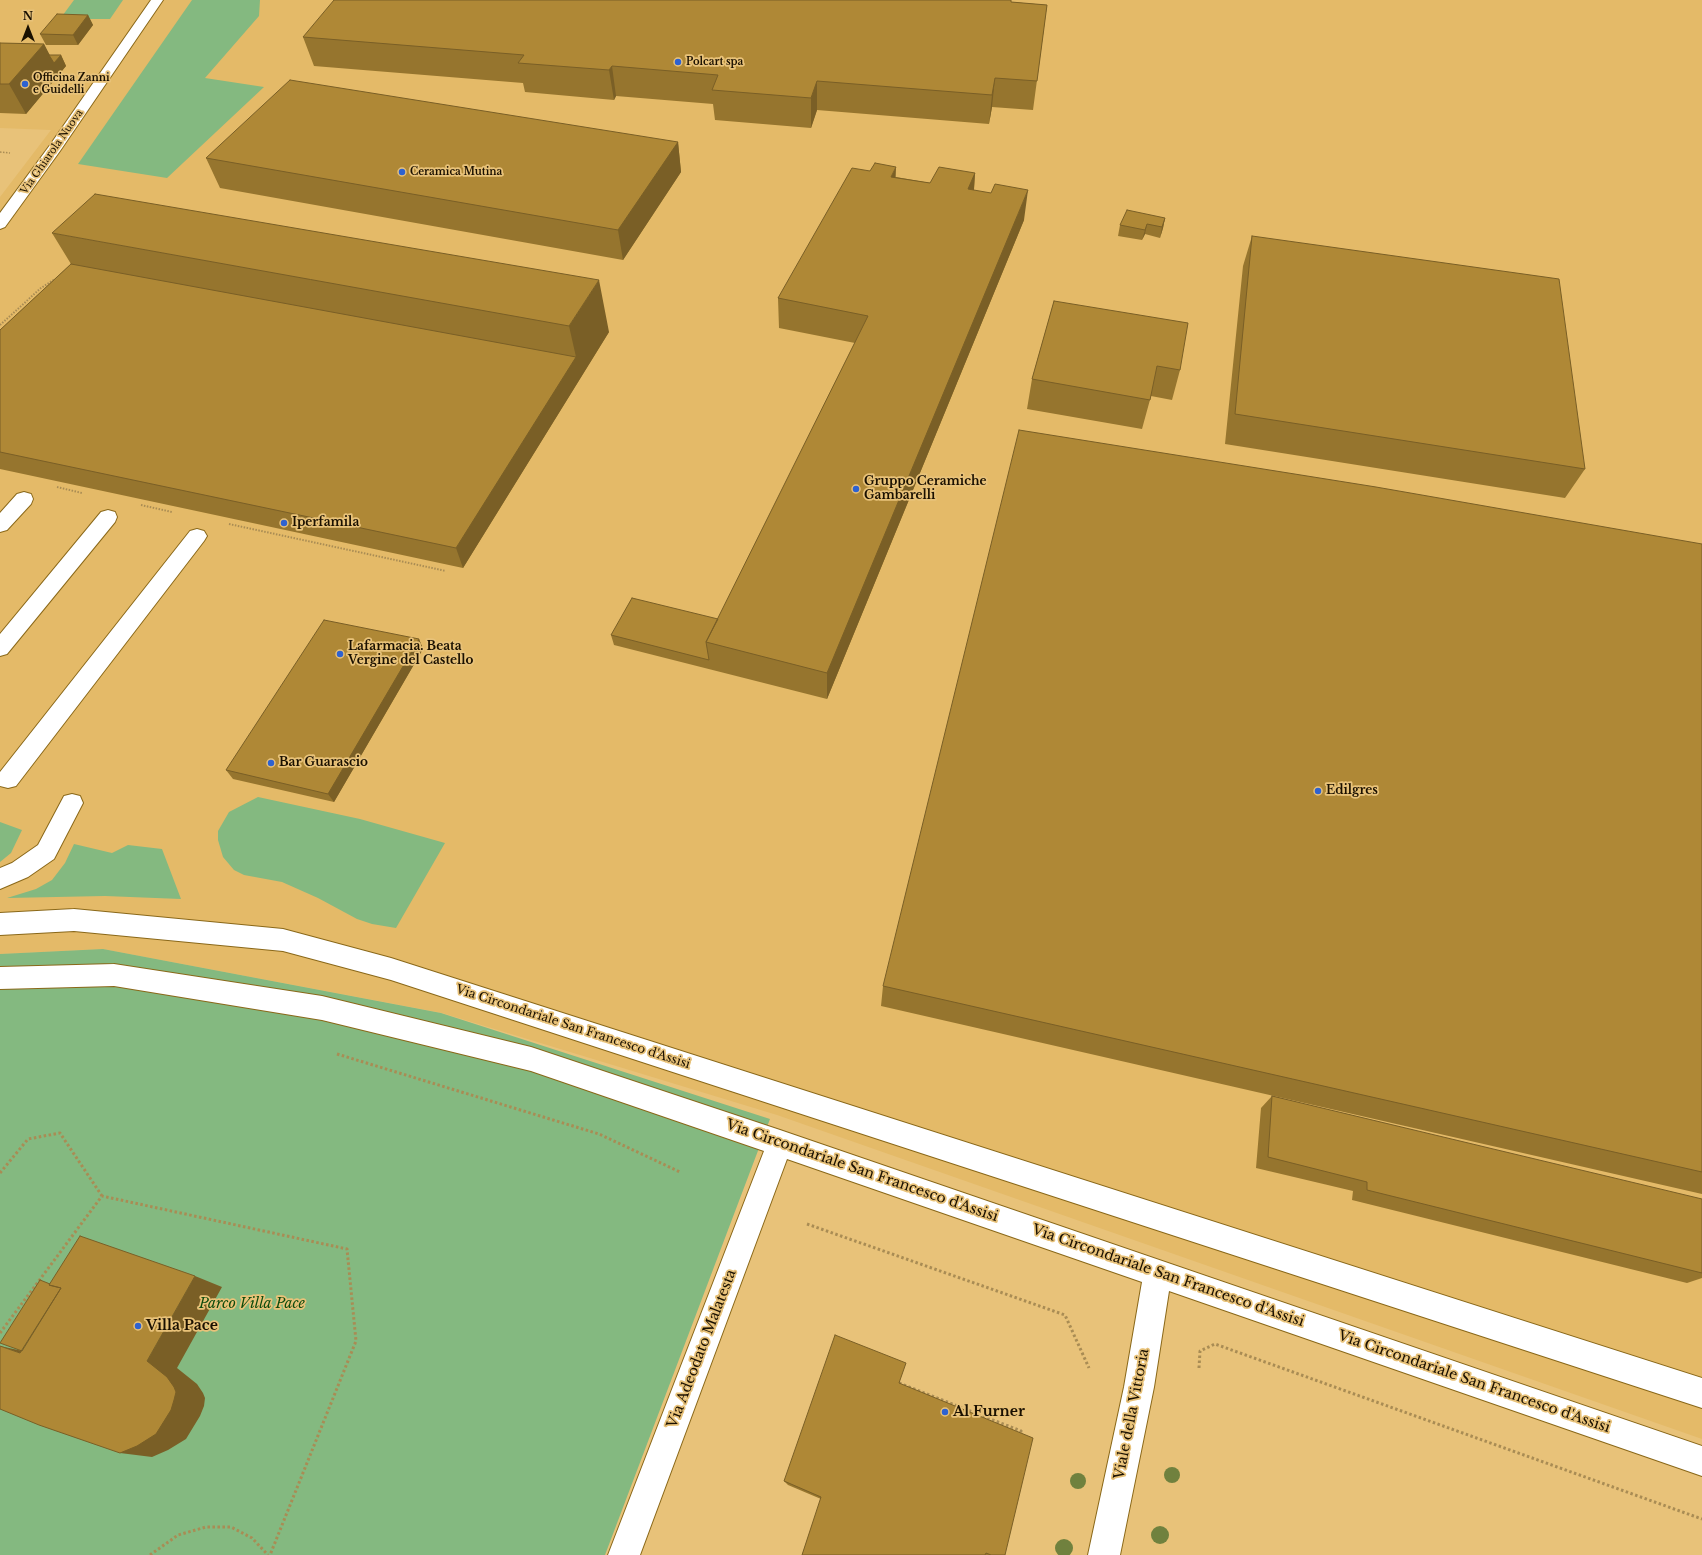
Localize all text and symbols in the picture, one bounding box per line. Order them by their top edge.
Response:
north arrow [8,8,48,48]
text: N [23,9,33,23]
place label: Polcart spa [686,56,743,68]
marker: Polcart spa [673,57,683,67]
place label: Officina Zanni e Guidelli [33,72,110,96]
marker: Officina Zanni e Guidelli [20,79,30,89]
street label: Via Ghiarola Nuova [18,107,86,197]
place label: Ceramica Mutina [410,166,502,178]
marker: Ceramica Mutina [397,167,407,177]
place label: Gruppo Ceramiche Gambarelli [864,475,987,503]
marker: Gruppo Ceramiche Gambarelli [851,484,861,494]
place label: Iperfamila [292,516,359,530]
marker: Iperfamila [279,518,289,528]
place label: Lafarmacia. Beata Vergine del Castello [348,640,473,668]
marker: Lafarmacia. Beata Vergine del Castello [335,649,345,659]
place label: Bar Guarascio [279,756,368,770]
marker: Bar Guarascio [266,758,276,768]
place label: Edilgres [1326,784,1378,798]
marker: Edilgres [1313,786,1323,796]
street label: Via Circondariale San Francesco d'Assisi [454,982,692,1072]
street label: Via Circondariale San Francesco d'Assisi [724,1116,1000,1226]
street label: Via Circondariale San Francesco d'Assisi [1030,1221,1306,1331]
street label: Via Adeodato Malatesta [664,1267,740,1431]
park label: Parco Villa Pace [199,1296,305,1312]
place label: Villa Pace [146,1318,218,1334]
marker: Villa Pace [133,1321,143,1331]
street label: Via Circondariale San Francesco d'Assisi [1336,1327,1612,1437]
street label: Viale della Vittoria [1111,1347,1153,1481]
place label: Al Furner [953,1404,1025,1420]
marker: Al Furner [940,1407,950,1417]

